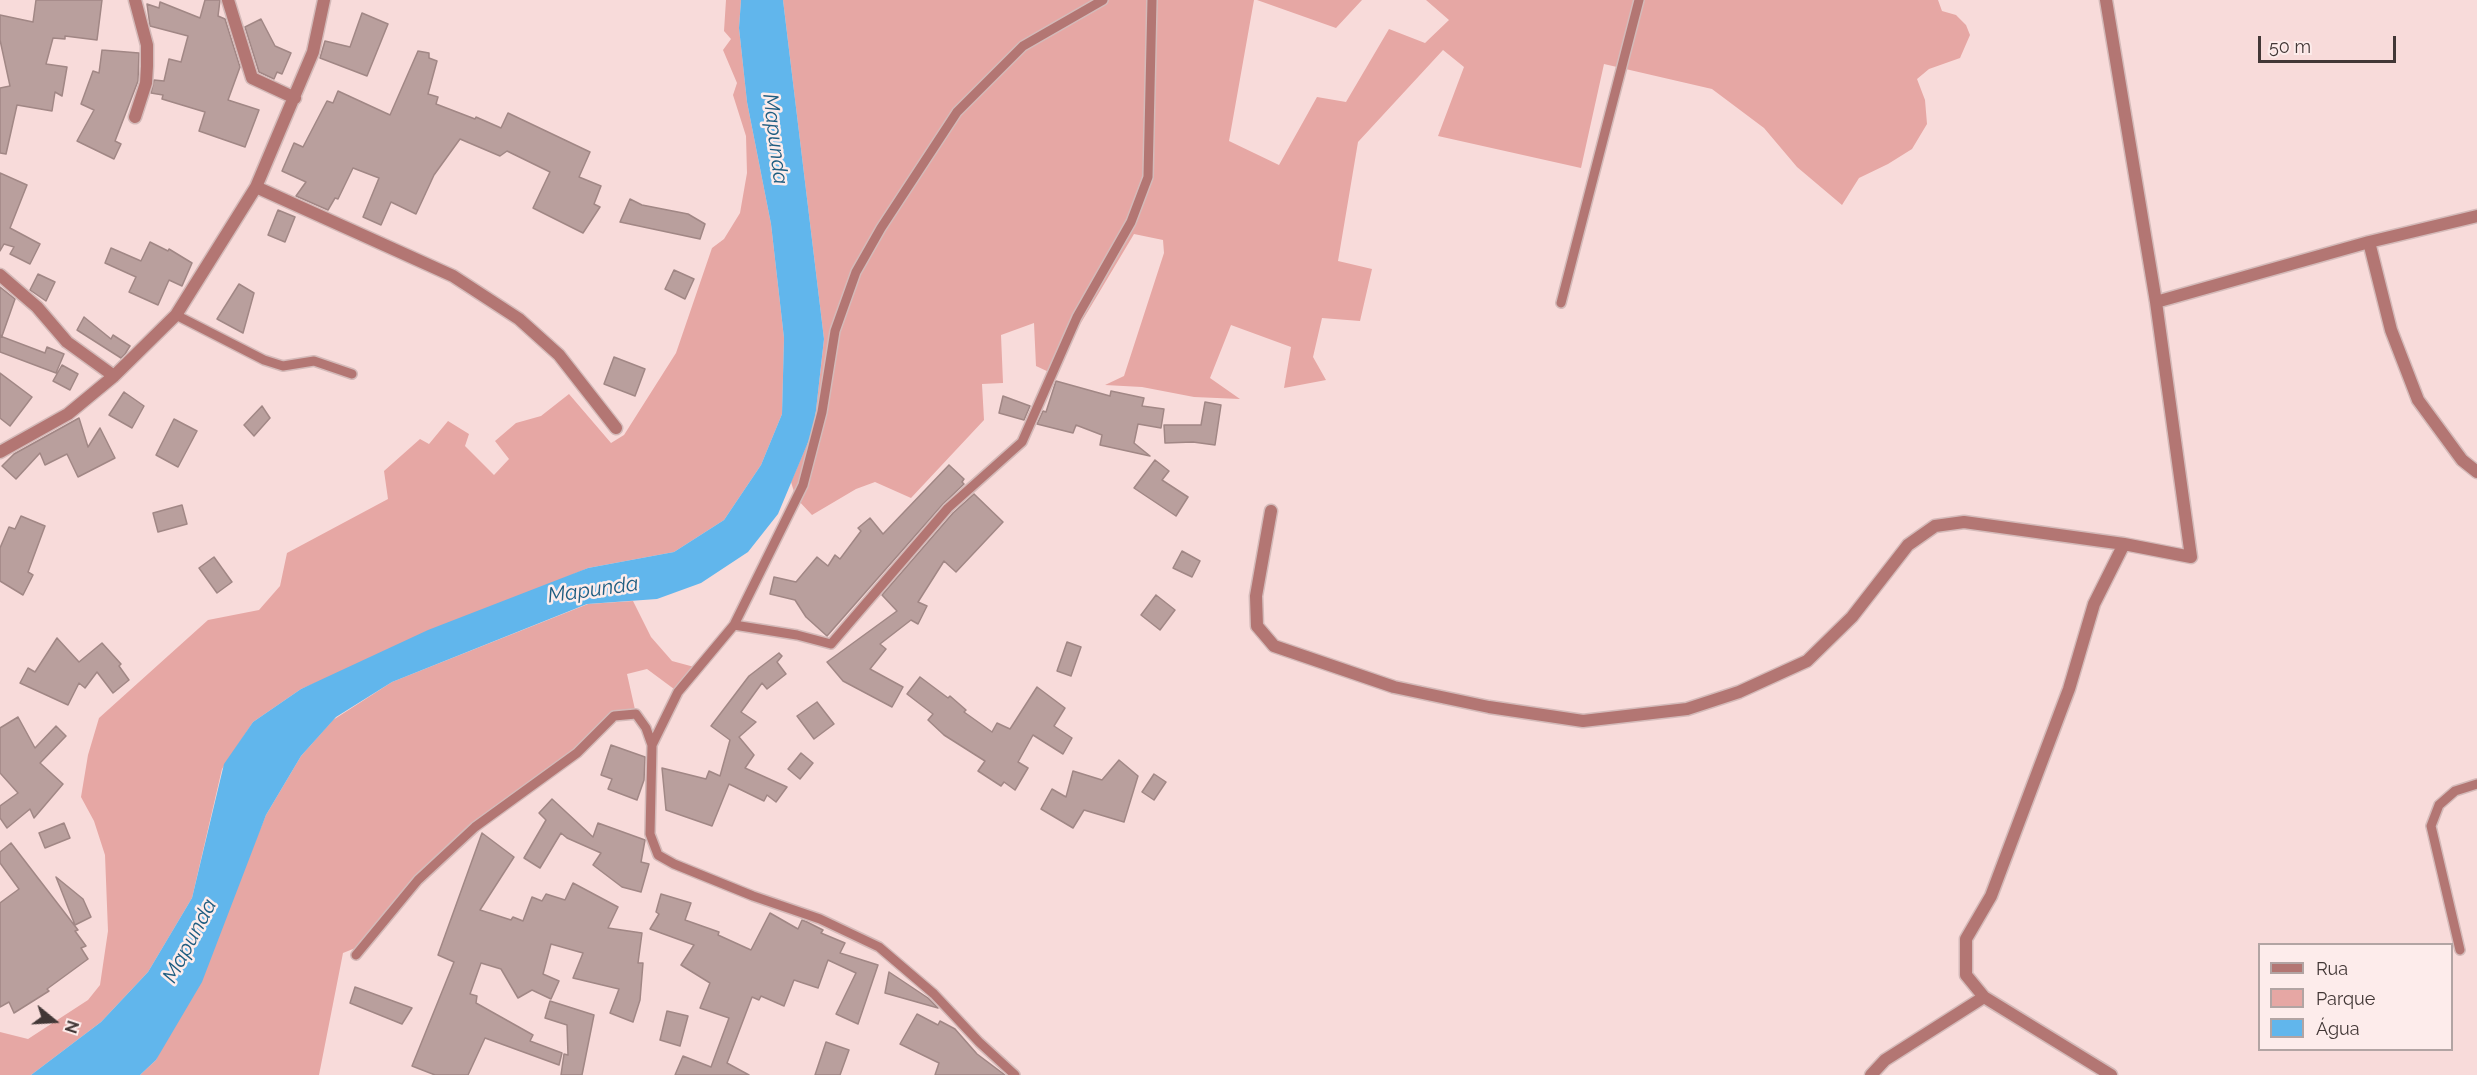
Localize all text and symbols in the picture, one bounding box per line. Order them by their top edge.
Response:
scale bar [2261,24,2399,62]
text: 50 m [2269,36,2311,57]
water label: Mapunda [757,92,793,186]
water label: Mapunda [546,571,640,609]
water label: Mapunda [157,895,223,987]
legend [2258,943,2453,1051]
text: Rua [2316,958,2348,979]
text: Parque [2316,988,2375,1009]
north arrow [24,991,84,1051]
text: N [61,1018,83,1035]
text: Água [2316,1018,2360,1039]

